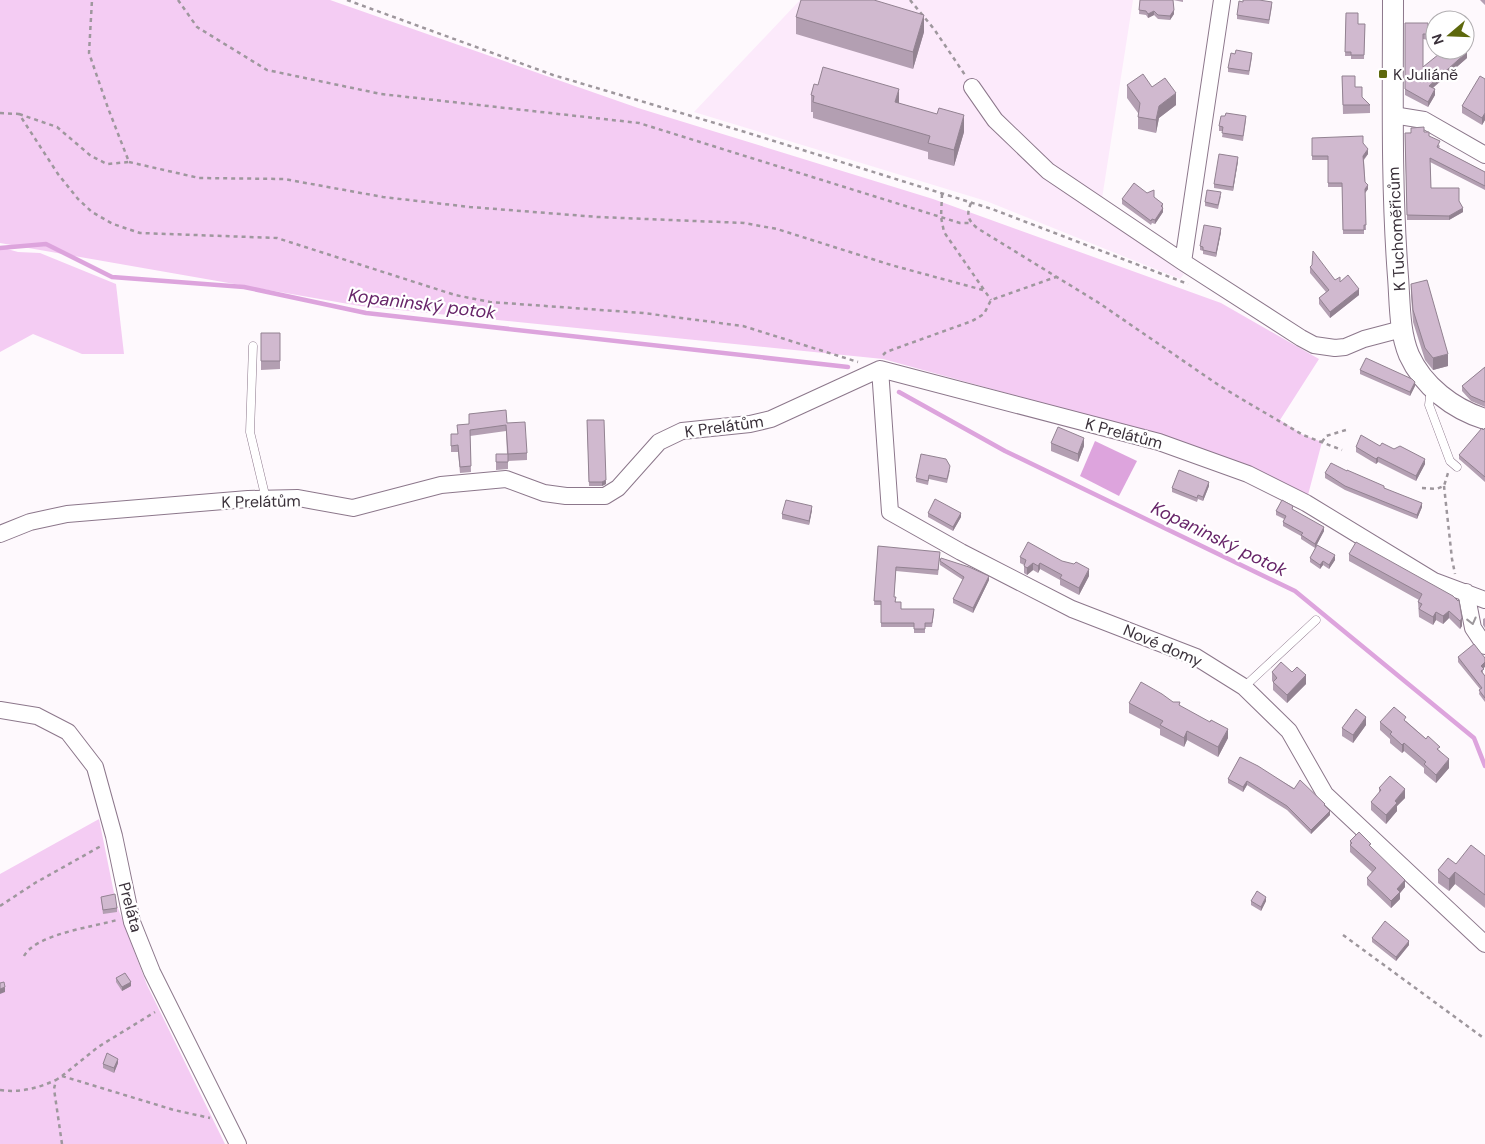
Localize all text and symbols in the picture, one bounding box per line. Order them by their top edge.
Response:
north arrow [1425,10,1475,60]
text: N [1428,31,1448,47]
place label: K Juliáně [1393,64,1458,85]
marker: K Juliáně [1377,68,1389,80]
street label: K Tuchoměřicům [1383,166,1410,292]
water label: Kopaninský potok [347,283,498,325]
street label: K Prelátům [683,411,765,442]
street label: K Prelátům [1083,413,1165,454]
street label: K Prelátům [221,490,301,513]
water label: Kopaninský potok [1147,496,1292,583]
one-way arrow [1466,616,1477,625]
street label: Nové domy [1120,619,1206,672]
street label: Preláta [114,880,147,934]

